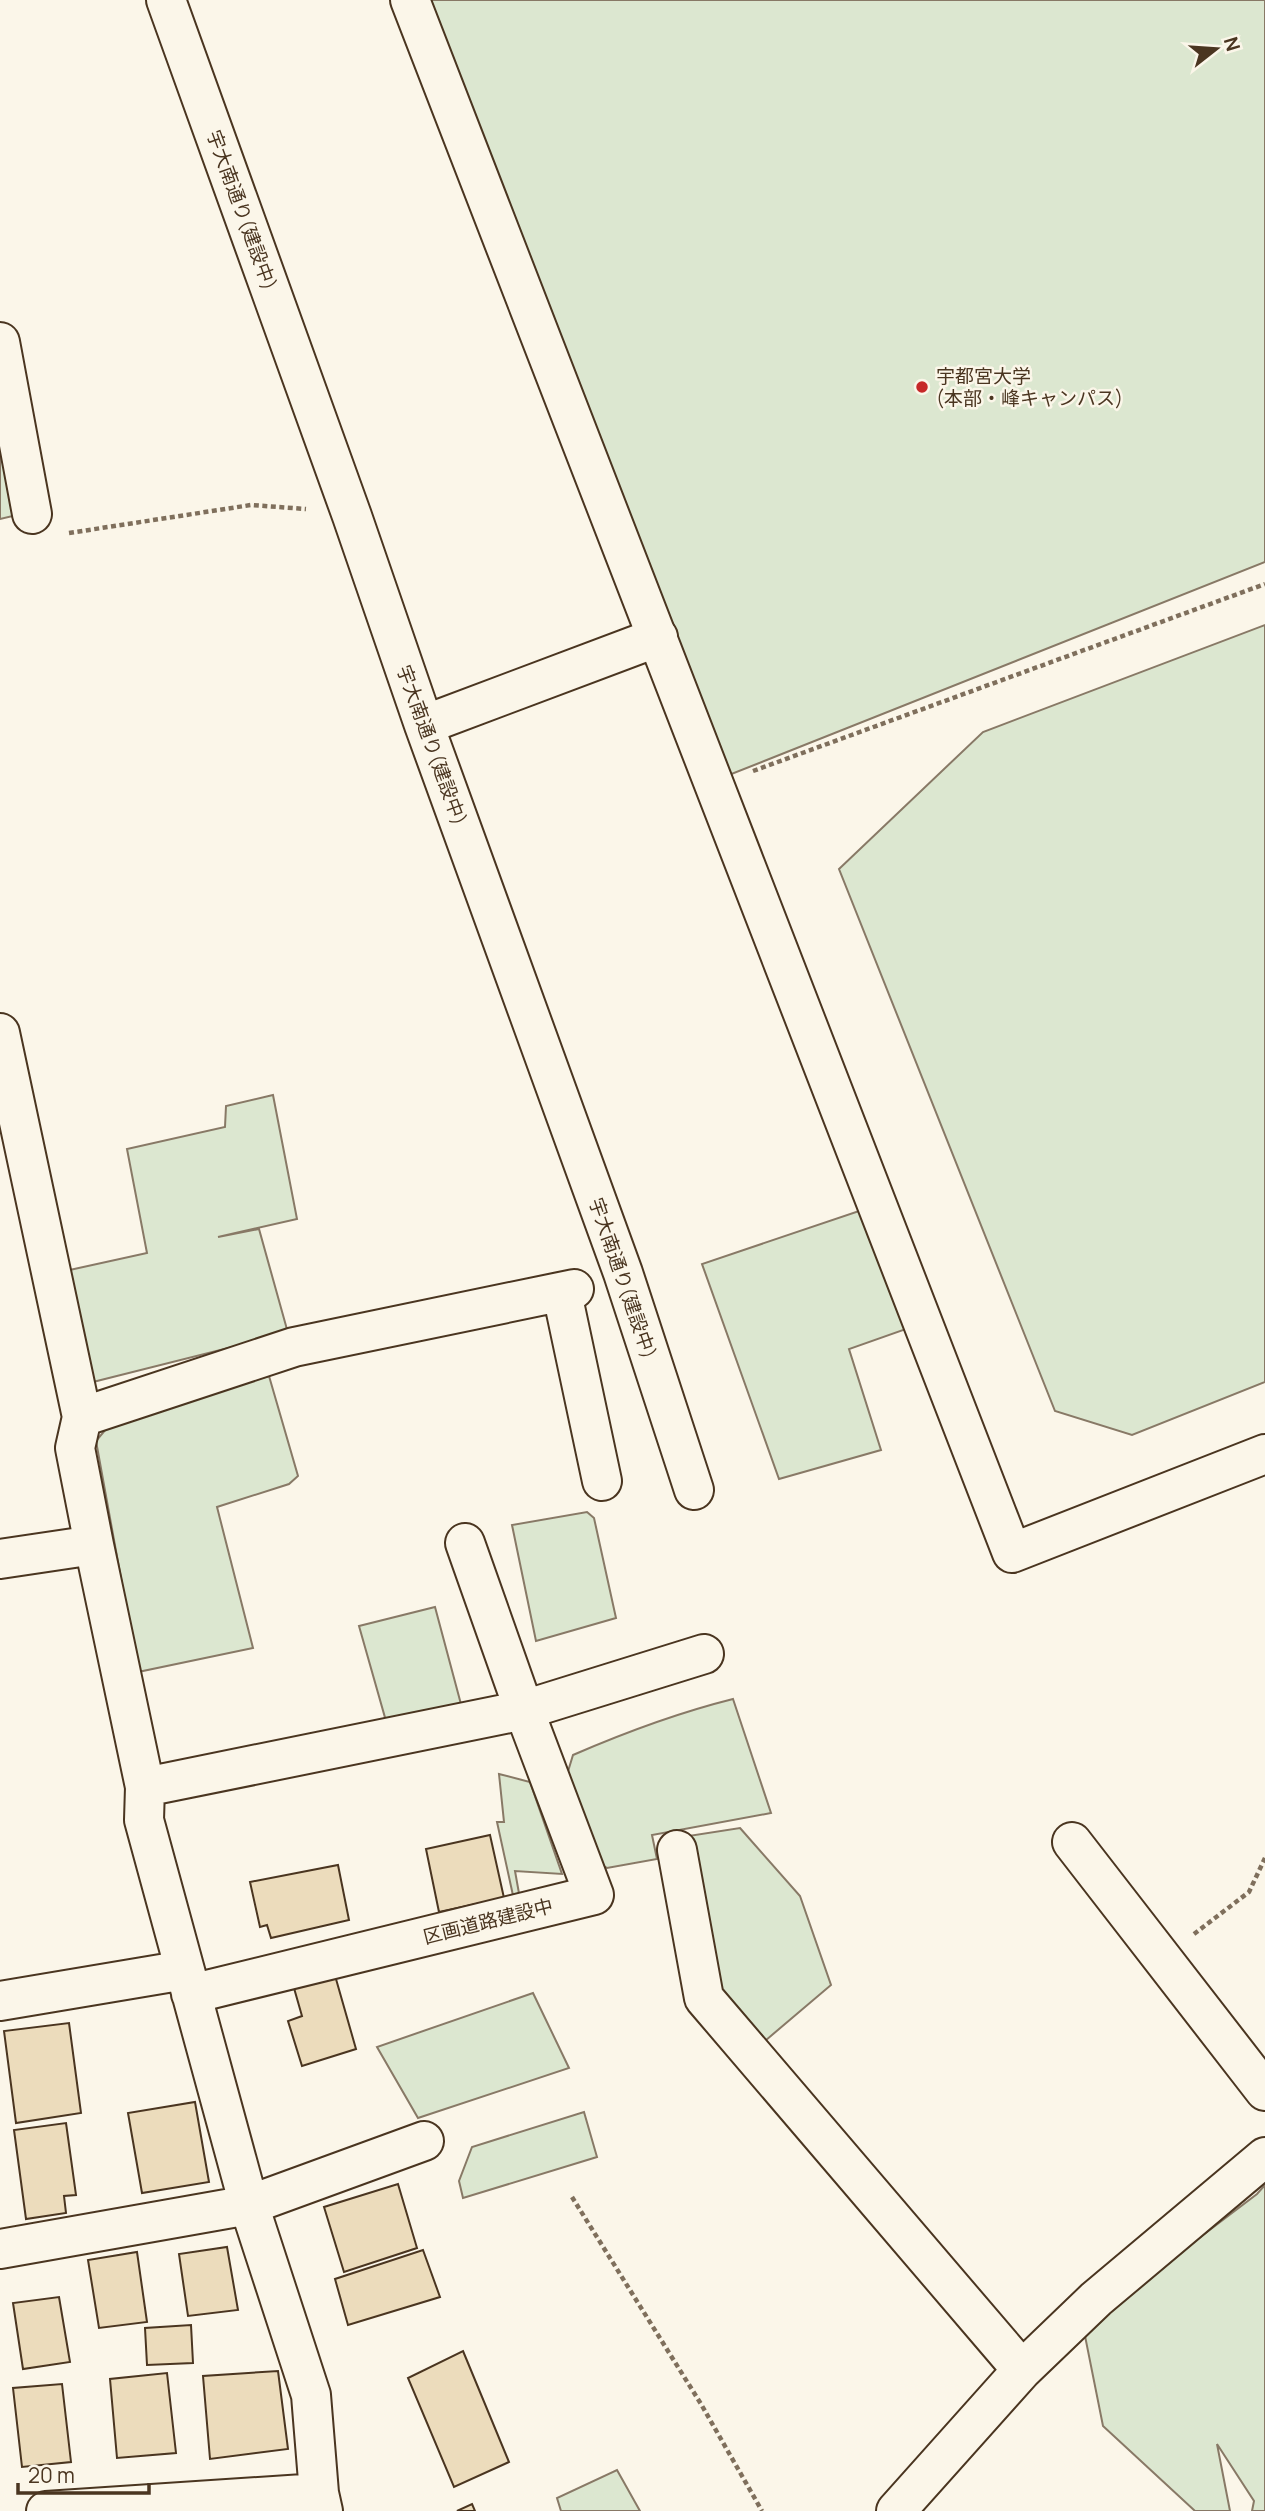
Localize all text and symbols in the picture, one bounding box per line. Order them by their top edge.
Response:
north arrow [1181,14,1251,84]
text: N [1218,34,1247,54]
street label: 宇大南通り(建設中) [201,127,283,293]
place label: 宇都宮大学 (本部・峰キャンパス) [936,363,1123,411]
marker: 宇都宮大学 (本部・峰キャンパス) [914,379,930,395]
street label: 宇大南通り(建設中) [391,662,473,828]
street label: 宇大南通り(建設中) [583,1194,663,1362]
street label: 区画道路建設中 [420,1892,556,1950]
scale bar [18,2452,149,2496]
text: 20 m [28,2461,75,2489]

